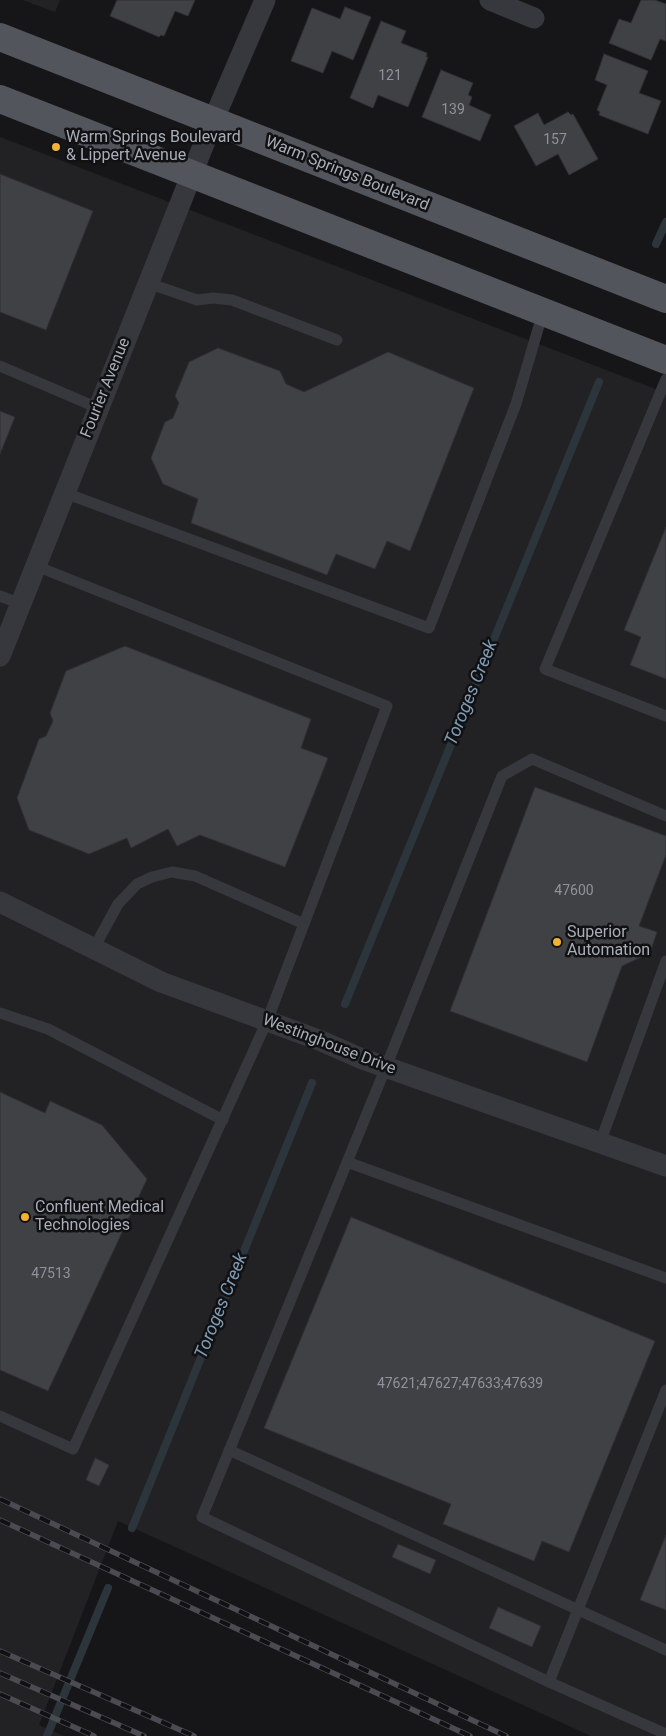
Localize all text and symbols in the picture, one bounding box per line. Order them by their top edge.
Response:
house number: 121 [378,68,402,84]
house number: 139 [441,102,465,118]
place label: Warm Springs Boulevard & Lippert Avenue [66,128,241,166]
street label: Warm Springs Boulevard [262,132,432,216]
house number: 157 [543,132,567,148]
marker: Warm Springs Boulevard & Lippert Avenue [50,141,62,153]
street label: Fourier Avenue [77,335,135,441]
water label: Toroges Creek [441,637,503,749]
house number: 47600 [554,883,594,899]
place label: Superior Automation [567,923,650,961]
marker: Superior Automation [551,936,563,948]
street label: Westinghouse Drive [260,1011,398,1079]
place label: Confluent Medical Technologies [35,1198,164,1236]
marker: Confluent Medical Technologies [19,1211,31,1223]
water label: Toroges Creek [191,1250,253,1362]
house number: 47513 [31,1266,71,1282]
house number: 47621;47627;47633;47639 [377,1376,543,1392]

